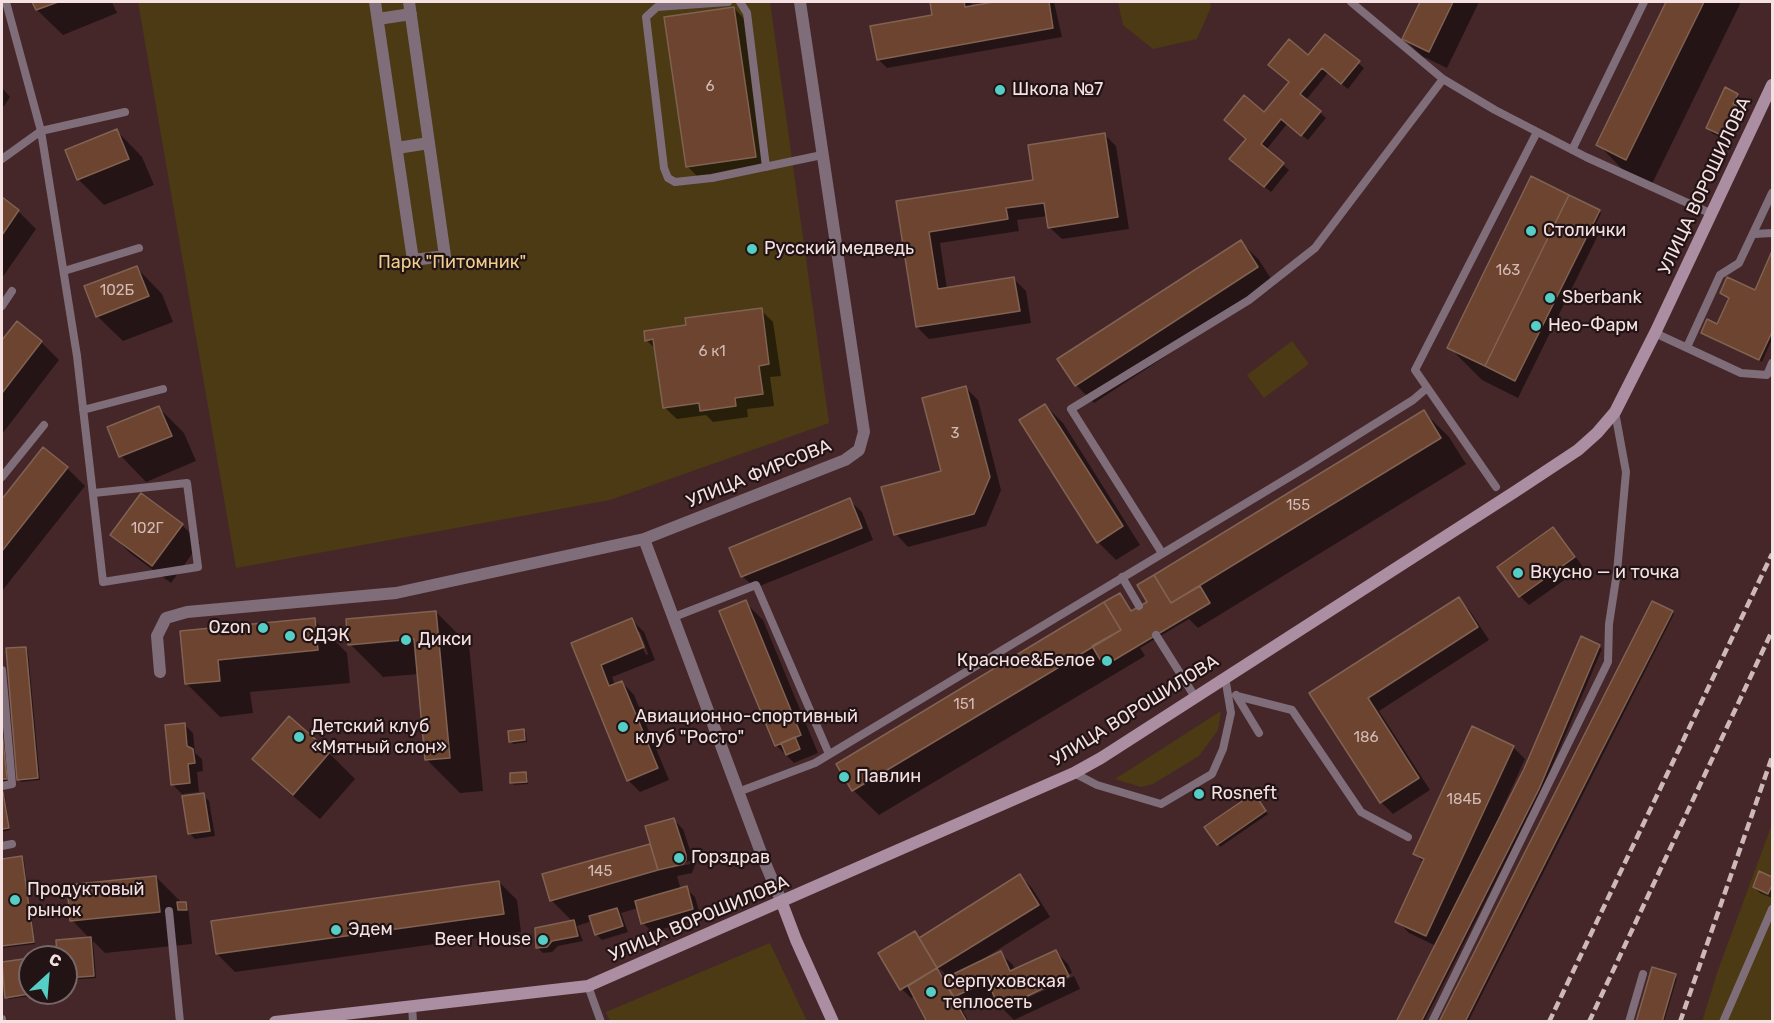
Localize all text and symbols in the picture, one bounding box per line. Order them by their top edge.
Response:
house number: 6 [705,78,715,96]
place label: Школа №7 [1012,79,1103,101]
marker: Школа №7 [993,83,1007,97]
street label: УЛИЦА ВОРОШИЛОВА [1654,94,1756,278]
place label: Столички [1543,220,1626,242]
marker: Столички [1524,224,1538,238]
place label: Русский медведь [764,238,914,260]
marker: Русский медведь [745,242,759,256]
park label: Парк "Питомник" [378,252,526,274]
house number: 163 [1496,262,1520,280]
house number: 102Б [100,282,134,300]
place label: Sberbank [1562,287,1642,309]
marker: Sberbank [1543,291,1557,305]
place label: Нео-Фарм [1548,315,1638,337]
marker: Нео-Фарм [1529,319,1543,333]
house number: 6 к1 [698,343,726,361]
house number: 3 [950,425,960,443]
street label: УЛИЦА ФИРСОВА [683,435,835,513]
house number: 155 [1286,497,1310,515]
house number: 102Г [131,520,163,538]
place label: Вкусно — и точка [1530,562,1679,584]
marker: Вкусно — и точка [1511,566,1525,580]
place label: Ozon [209,617,251,639]
marker: Ozon [256,621,270,635]
place label: СДЭК [302,625,350,647]
marker: СДЭК [283,629,297,643]
place label: Дикси [418,629,472,651]
marker: Дикси [399,633,413,647]
place label: Красное&Белое [957,650,1095,672]
street label: УЛИЦА ВОРОШИЛОВА [1047,651,1223,771]
marker: Красное&Белое [1100,654,1114,668]
house number: 151 [953,696,975,714]
place label: Авиационно-спортивный клуб "Росто" [635,706,858,748]
place label: Детский клуб «Мятный слон» [311,716,447,758]
marker: Авиационно-спортивный клуб "Росто" [616,720,630,734]
house number: 186 [1353,729,1379,747]
marker: Детский клуб «Мятный слон» [292,730,306,744]
place label: Павлин [856,766,921,788]
marker: Павлин [837,770,851,784]
place label: Rosneft [1211,783,1277,805]
marker: Rosneft [1192,787,1206,801]
house number: 184Б [1447,791,1481,809]
place label: Горздрав [691,847,770,869]
marker: Горздрав [672,851,686,865]
house number: 145 [588,863,612,881]
street label: УЛИЦА ВОРОШИЛОВА [606,871,792,967]
place label: Продуктовый рынок [27,879,145,922]
marker: Продуктовый рынок [8,893,22,907]
place label: Эдем [348,919,393,941]
marker: Эдем [329,923,343,937]
place label: Beer House [434,929,531,951]
marker: Beer House [536,933,550,947]
north arrow [18,945,78,1005]
text: С [46,949,64,971]
place label: Серпуховская теплосеть [943,971,1066,1014]
marker: Серпуховская теплосеть [924,985,938,999]

